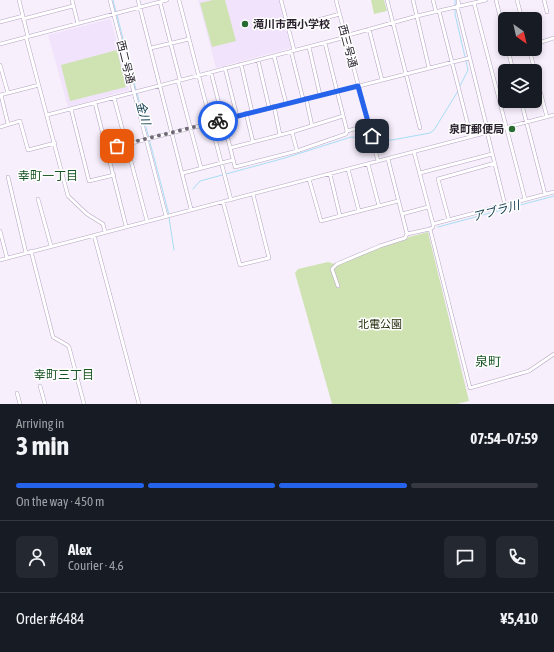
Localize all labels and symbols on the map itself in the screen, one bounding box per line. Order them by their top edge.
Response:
north arrow [498,12,542,56]
place label: 滝川市西小学校 [253,18,330,30]
marker: 滝川市西小学校 [240,19,250,29]
street label: 西三号通 [337,23,359,69]
street label: 西二号通 [115,39,137,85]
water label: 金川 [133,100,153,128]
courier [198,101,238,141]
pin [355,119,389,153]
place label: 泉町郵便局 [449,123,504,135]
marker: 泉町郵便局 [507,124,517,134]
pin [100,129,134,163]
district label: 幸町一丁目 [18,169,78,183]
water label: アブラ川 [471,198,523,224]
park label: 北電公園 [358,318,402,330]
district label: 泉町 [475,354,501,369]
district label: 幸町三丁目 [34,368,94,382]

